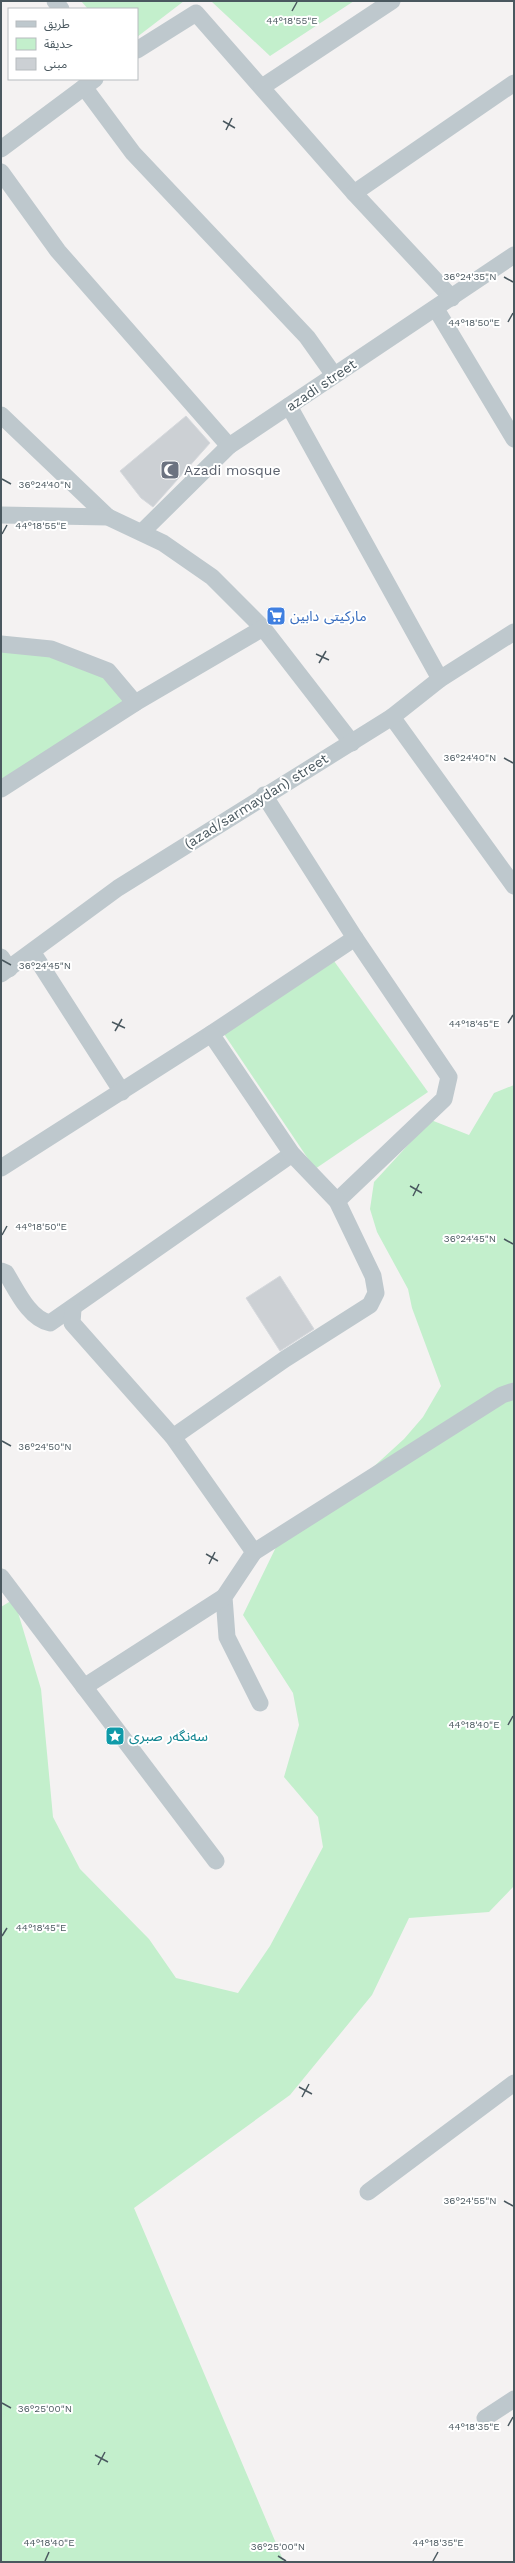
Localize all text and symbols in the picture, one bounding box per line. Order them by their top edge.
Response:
legend [8,8,138,80]
text: 44°18'55"E [266,15,318,26]
text: طريق [44,17,70,32]
text: حديقة [44,37,73,51]
text: مبنى [44,57,67,71]
text: 36°24'35"N [443,271,497,282]
text: 44°18'50"E [448,317,500,328]
street label: azadi street [283,356,359,414]
mosque icon: Azadi mosque [159,459,181,481]
place label: Azadi mosque [184,462,281,478]
text: 36°24'40"N [19,479,71,490]
text: 44°18'55"E [15,520,67,531]
supermarket icon: ماركيتى دابين [265,605,287,627]
place label: ماركيتى دابين [290,608,367,625]
street label: (azad/sarmaydan) street [181,750,331,852]
text: 36°24'40"N [444,752,496,763]
text: 36°24'45"N [19,960,71,971]
text: 44°18'45"E [449,1018,499,1029]
text: 44°18'50"E [15,1221,67,1232]
text: 36°24'45"N [444,1233,496,1244]
text: 36°24'50"N [18,1441,72,1452]
text: 44°18'40"E [448,1719,500,1730]
place icon: سەنگەر صبری [104,1725,126,1747]
place label: سەنگەر صبری [129,1728,208,1745]
text: 44°18'45"E [16,1922,66,1933]
text: 36°24'55"N [444,2195,497,2206]
text: 36°25'00"N [18,2403,72,2414]
text: 44°18'35"E [448,2421,500,2432]
text: 44°18'40"E [23,2537,75,2548]
text: 44°18'35"E [412,2537,464,2548]
text: 36°25'00"N [251,2541,305,2552]

